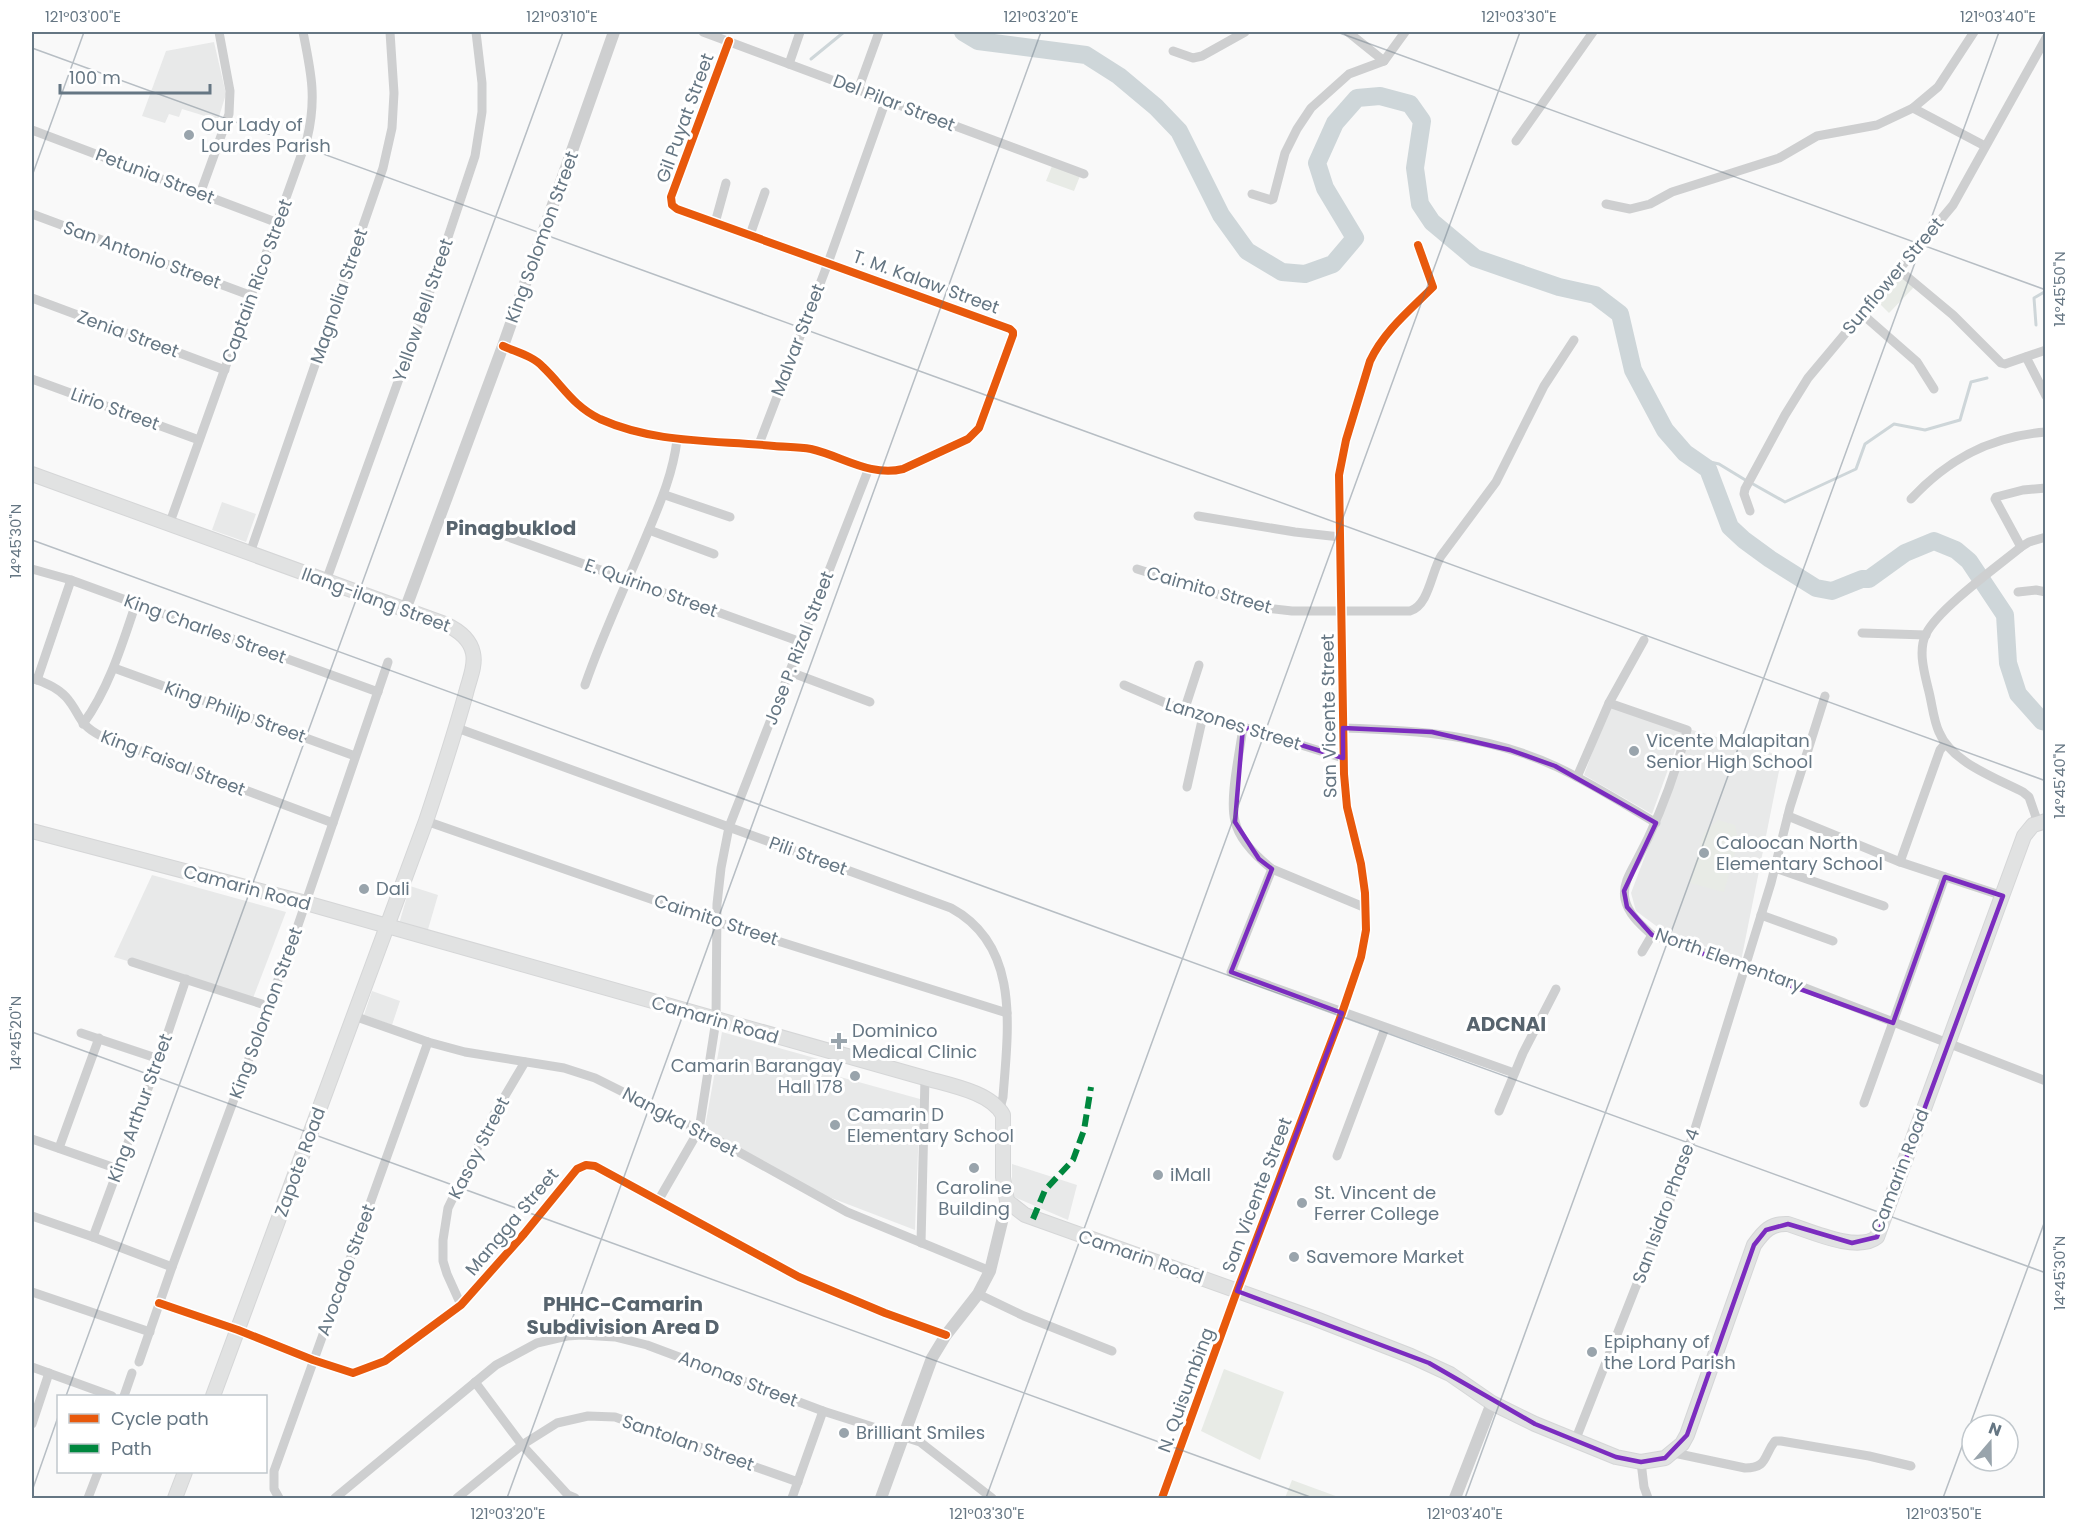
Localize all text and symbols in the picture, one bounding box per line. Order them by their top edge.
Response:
text: 121°03'00"E [45,6,121,27]
text: 121°03'10"E [526,6,598,27]
text: 121°03'20"E [1003,6,1079,27]
text: 121°03'30"E [1481,6,1557,27]
text: 121°03'40"E [1960,6,2036,27]
street label: Gil Puyat Street [650,50,720,186]
scale bar [60,57,210,95]
text: 100 m [69,65,121,90]
street label: Del Pilar Street [830,68,959,137]
place label: Our Lady of Lourdes Parish [201,112,331,158]
marker: Our Lady of Lourdes Parish [182,128,196,142]
street label: Petunia Street [92,141,218,210]
street label: King Solomon Street [499,148,584,326]
street label: Captain Rico Street [215,195,298,366]
street label: Sunflower Street [1836,212,1949,339]
street label: San Antonio Street [60,214,224,295]
street label: Magnolia Street [304,225,373,367]
street label: Yellow Bell Street [386,235,459,385]
street label: T. M. Kalaw Street [849,243,1003,320]
text: 14°45'50"N [2049,251,2070,327]
street label: Malvar Street [765,280,830,400]
street label: Zenia Street [74,304,182,363]
street label: Lirio Street [67,381,163,436]
text: 14°45'30"N [5,504,26,578]
district label: Pinagbuklod [446,514,576,542]
street label: E. Quirino Street [581,552,721,623]
street label: Caimito Street [1144,560,1275,619]
street label: Ilang-ilang Street [298,561,454,638]
street label: Jose P. Rizal Street [758,567,839,728]
street label: King Charles Street [121,588,290,669]
street label: San Vicente Street [1315,634,1342,798]
street label: King Philip Street [161,674,309,749]
street label: Lanzones Street [1162,691,1304,756]
street label: King Faisal Street [97,723,249,802]
place label: Vicente Malapitan Senior High School [1646,728,1813,774]
text: 14°45'40"N [2049,743,2070,819]
marker: Vicente Malapitan Senior High School [1627,744,1641,758]
street label: Pili Street [766,830,851,881]
place label: Caloocan North Elementary School [1716,830,1883,876]
marker: Caloocan North Elementary School [1697,846,1711,860]
street label: Camarin Road [181,858,314,917]
place label: Dali [376,876,410,901]
marker: Dali [357,882,371,896]
street label: Caimito Street [651,888,781,951]
street label: North Elementary [1652,921,1806,998]
street label: King Solomon Street [223,924,308,1102]
street label: Camarin Road [649,989,782,1050]
text: 14°45'20"N [5,996,26,1070]
district label: ADCNAI [1466,1010,1546,1038]
place label: Dominico Medical Clinic [852,1018,977,1064]
street label: King Arthur Street [101,1030,178,1186]
marker: Dominico Medical Clinic [830,1032,848,1050]
place label: Camarin Barangay Hall 178 [671,1053,843,1099]
marker: Camarin Barangay Hall 178 [848,1069,862,1083]
street label: Nangka Street [618,1081,742,1163]
street label: Kasoy Street [442,1092,515,1203]
place label: Camarin D Elementary School [847,1102,1014,1148]
street label: Zapote Road [268,1104,331,1220]
street label: Camarin Road [1864,1105,1935,1236]
street label: San Vicente Street [1215,1114,1298,1276]
marker: Camarin D Elementary School [828,1118,842,1132]
street label: San Isidro Phase 4 [1626,1125,1705,1287]
marker: Caroline Building [967,1161,981,1175]
place label: iMall [1170,1162,1211,1187]
street label: Mangga Street [459,1163,564,1281]
marker: iMall [1151,1168,1165,1182]
place label: Caroline Building [936,1175,1012,1221]
place label: St. Vincent de Ferrer College [1314,1180,1439,1226]
marker: St. Vincent de Ferrer College [1295,1196,1309,1210]
street label: Avocado Street [310,1201,381,1339]
street label: Camarin Road [1075,1223,1207,1290]
text: 14°45'30"N [2049,1236,2070,1310]
place label: Savemore Market [1306,1244,1464,1269]
marker: Savemore Market [1287,1250,1301,1264]
district label: PHHC-Camarin Subdivision Area D [527,1290,719,1341]
street label: N. Quisumbing [1151,1324,1220,1456]
place label: Epiphany of the Lord Parish [1604,1329,1736,1375]
street label: Anonas Street [675,1344,801,1413]
marker: Epiphany of the Lord Parish [1585,1345,1599,1359]
legend [57,1395,267,1473]
text: Cycle path [111,1406,209,1431]
street label: Santolan Street [619,1408,757,1477]
north arrow [1960,1413,2020,1473]
text: N [1985,1417,2005,1442]
place label: Brilliant Smiles [856,1420,985,1445]
marker: Brilliant Smiles [837,1426,851,1440]
text: Path [111,1436,152,1461]
text: 121°03'20"E [470,1503,546,1524]
text: 121°03'30"E [949,1503,1025,1524]
text: 121°03'40"E [1427,1503,1503,1524]
text: 121°03'50"E [1906,1503,1982,1524]

